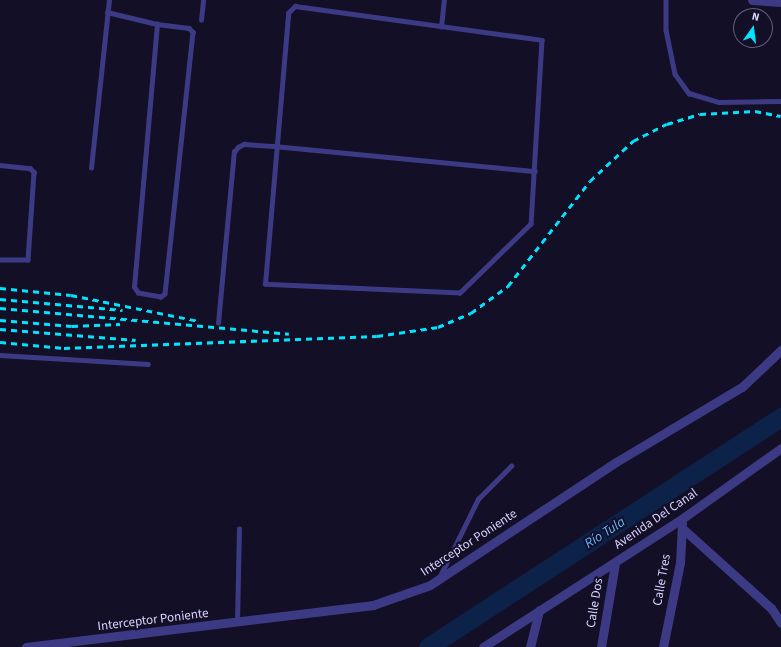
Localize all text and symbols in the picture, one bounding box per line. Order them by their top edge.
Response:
north arrow [733,8,773,48]
text: N [750,9,761,25]
street label: Avenida Del Canal [611,485,701,553]
street label: Interceptor Poniente [418,506,520,580]
water label: Río Tula [582,514,628,552]
street label: Calle Tres [650,553,674,607]
street label: Calle Dos [583,577,607,629]
street label: Interceptor Poniente [97,605,209,635]

